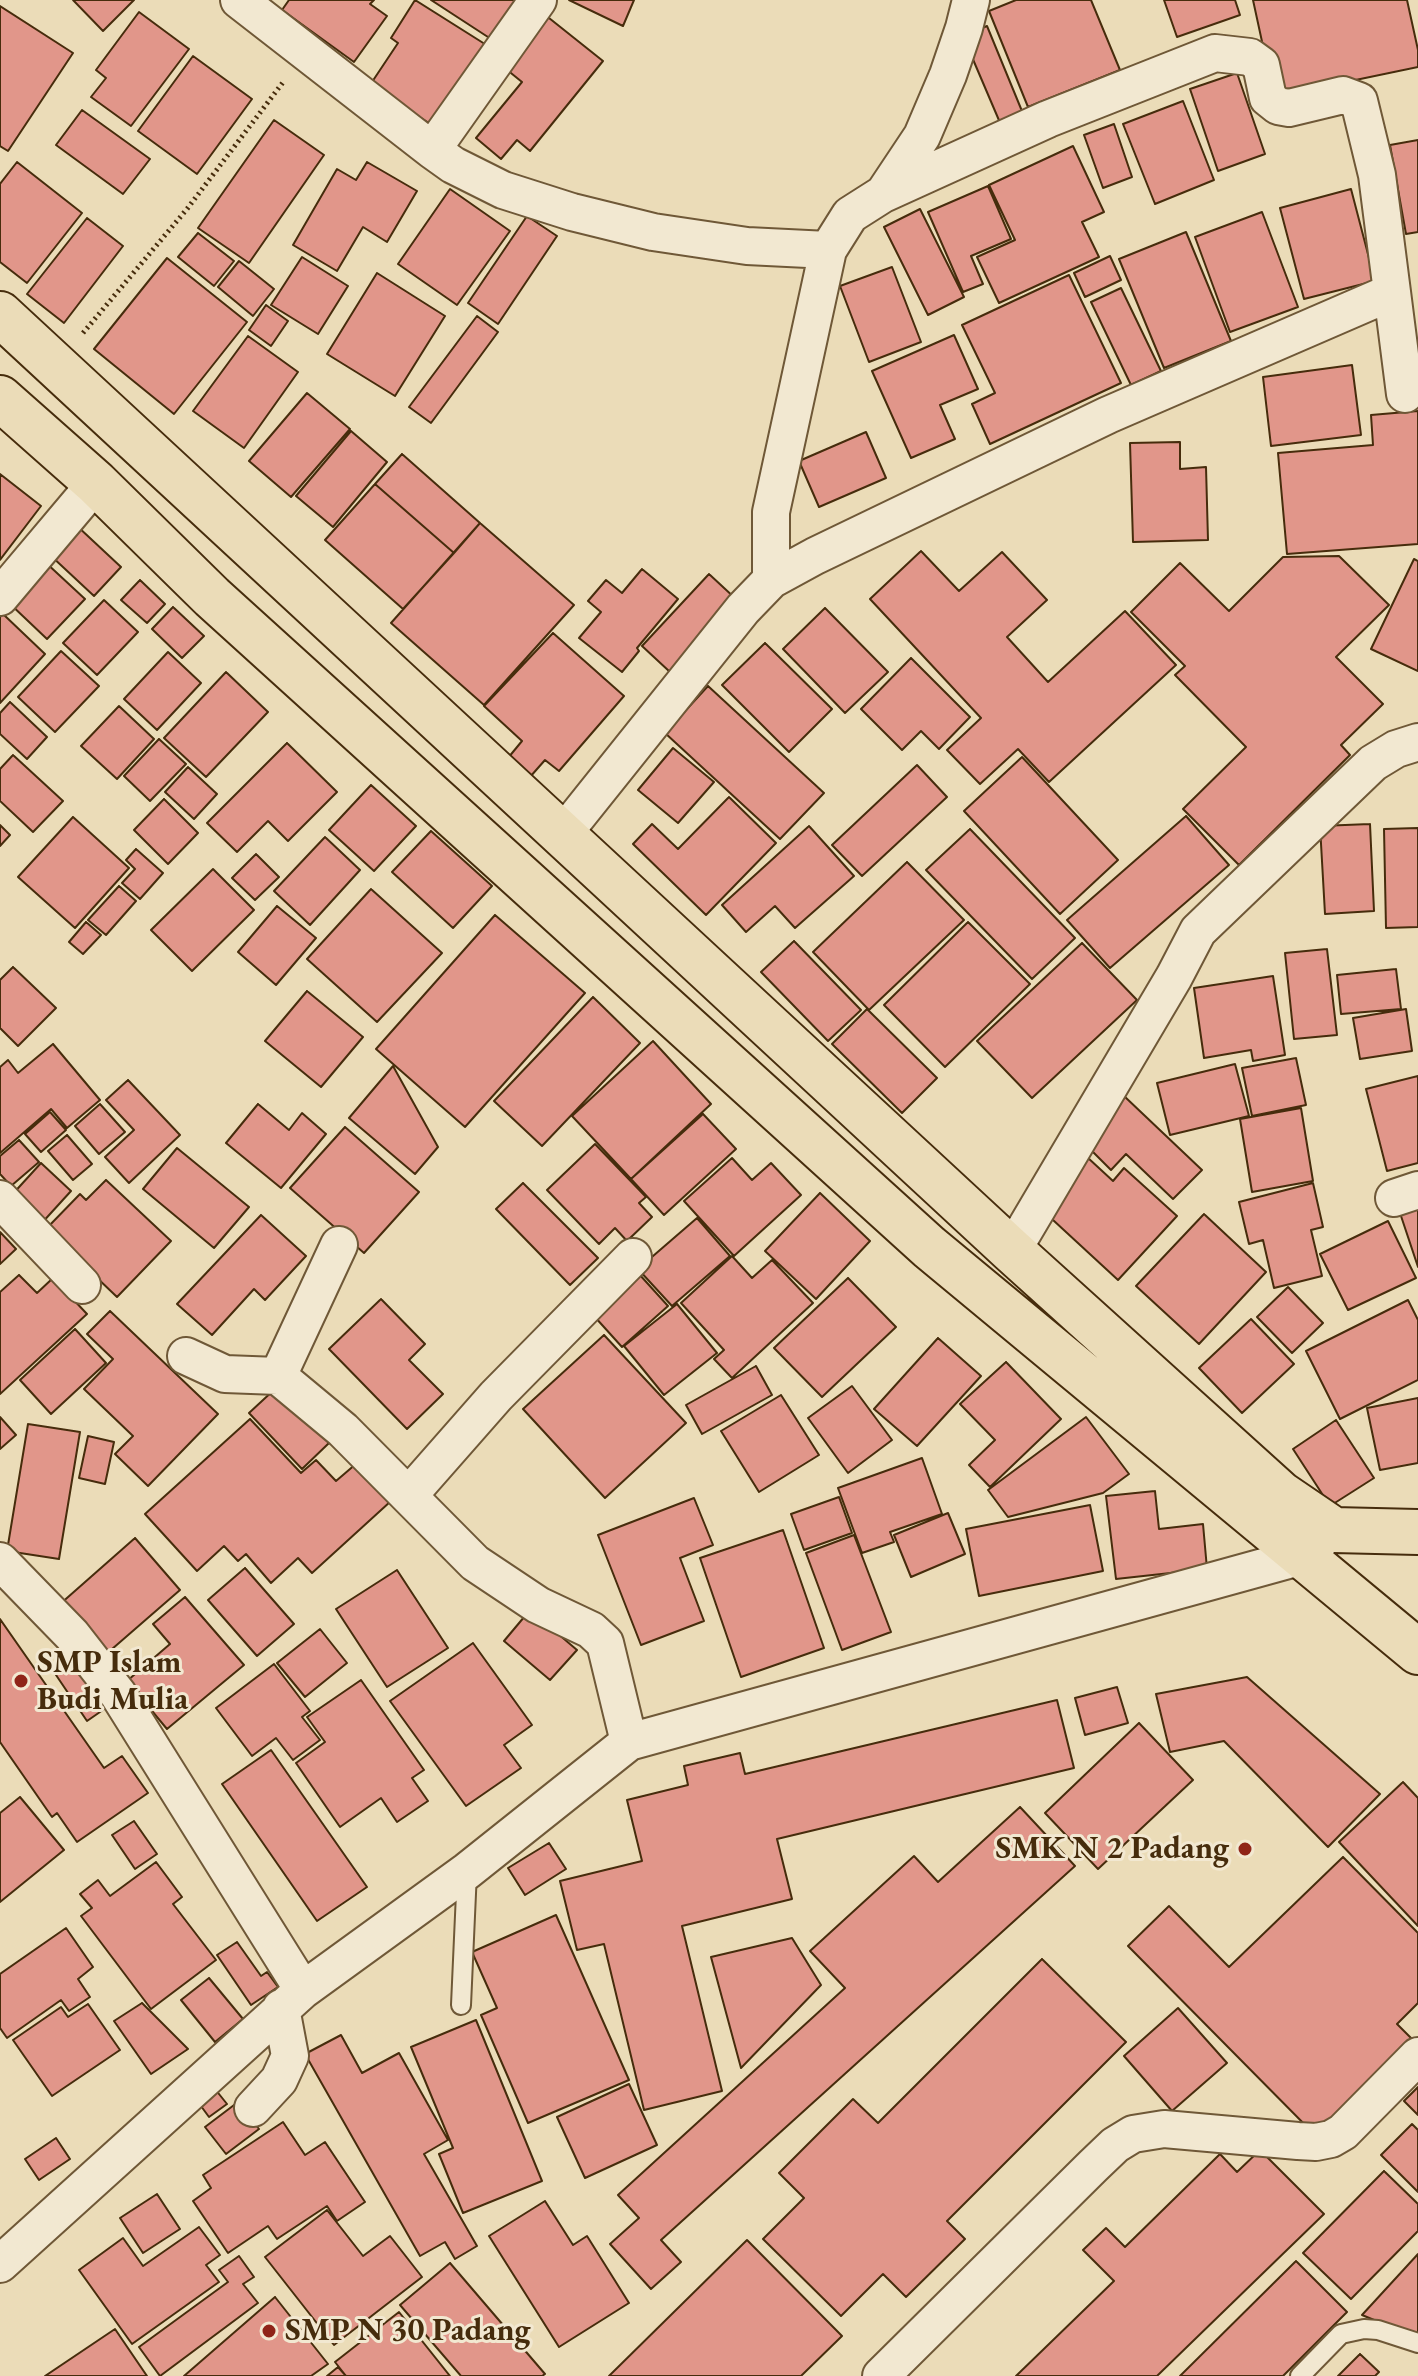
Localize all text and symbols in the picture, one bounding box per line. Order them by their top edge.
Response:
place label: SMP Islam Budi Mulia [37,1644,188,1719]
marker: SMP Islam Budi Mulia [12,1672,30,1690]
place label: SMK N 2 Padang [995,1830,1229,1868]
marker: SMK N 2 Padang [1236,1840,1254,1858]
place label: SMP N 30 Padang [285,2312,531,2350]
marker: SMP N 30 Padang [260,2322,278,2340]

